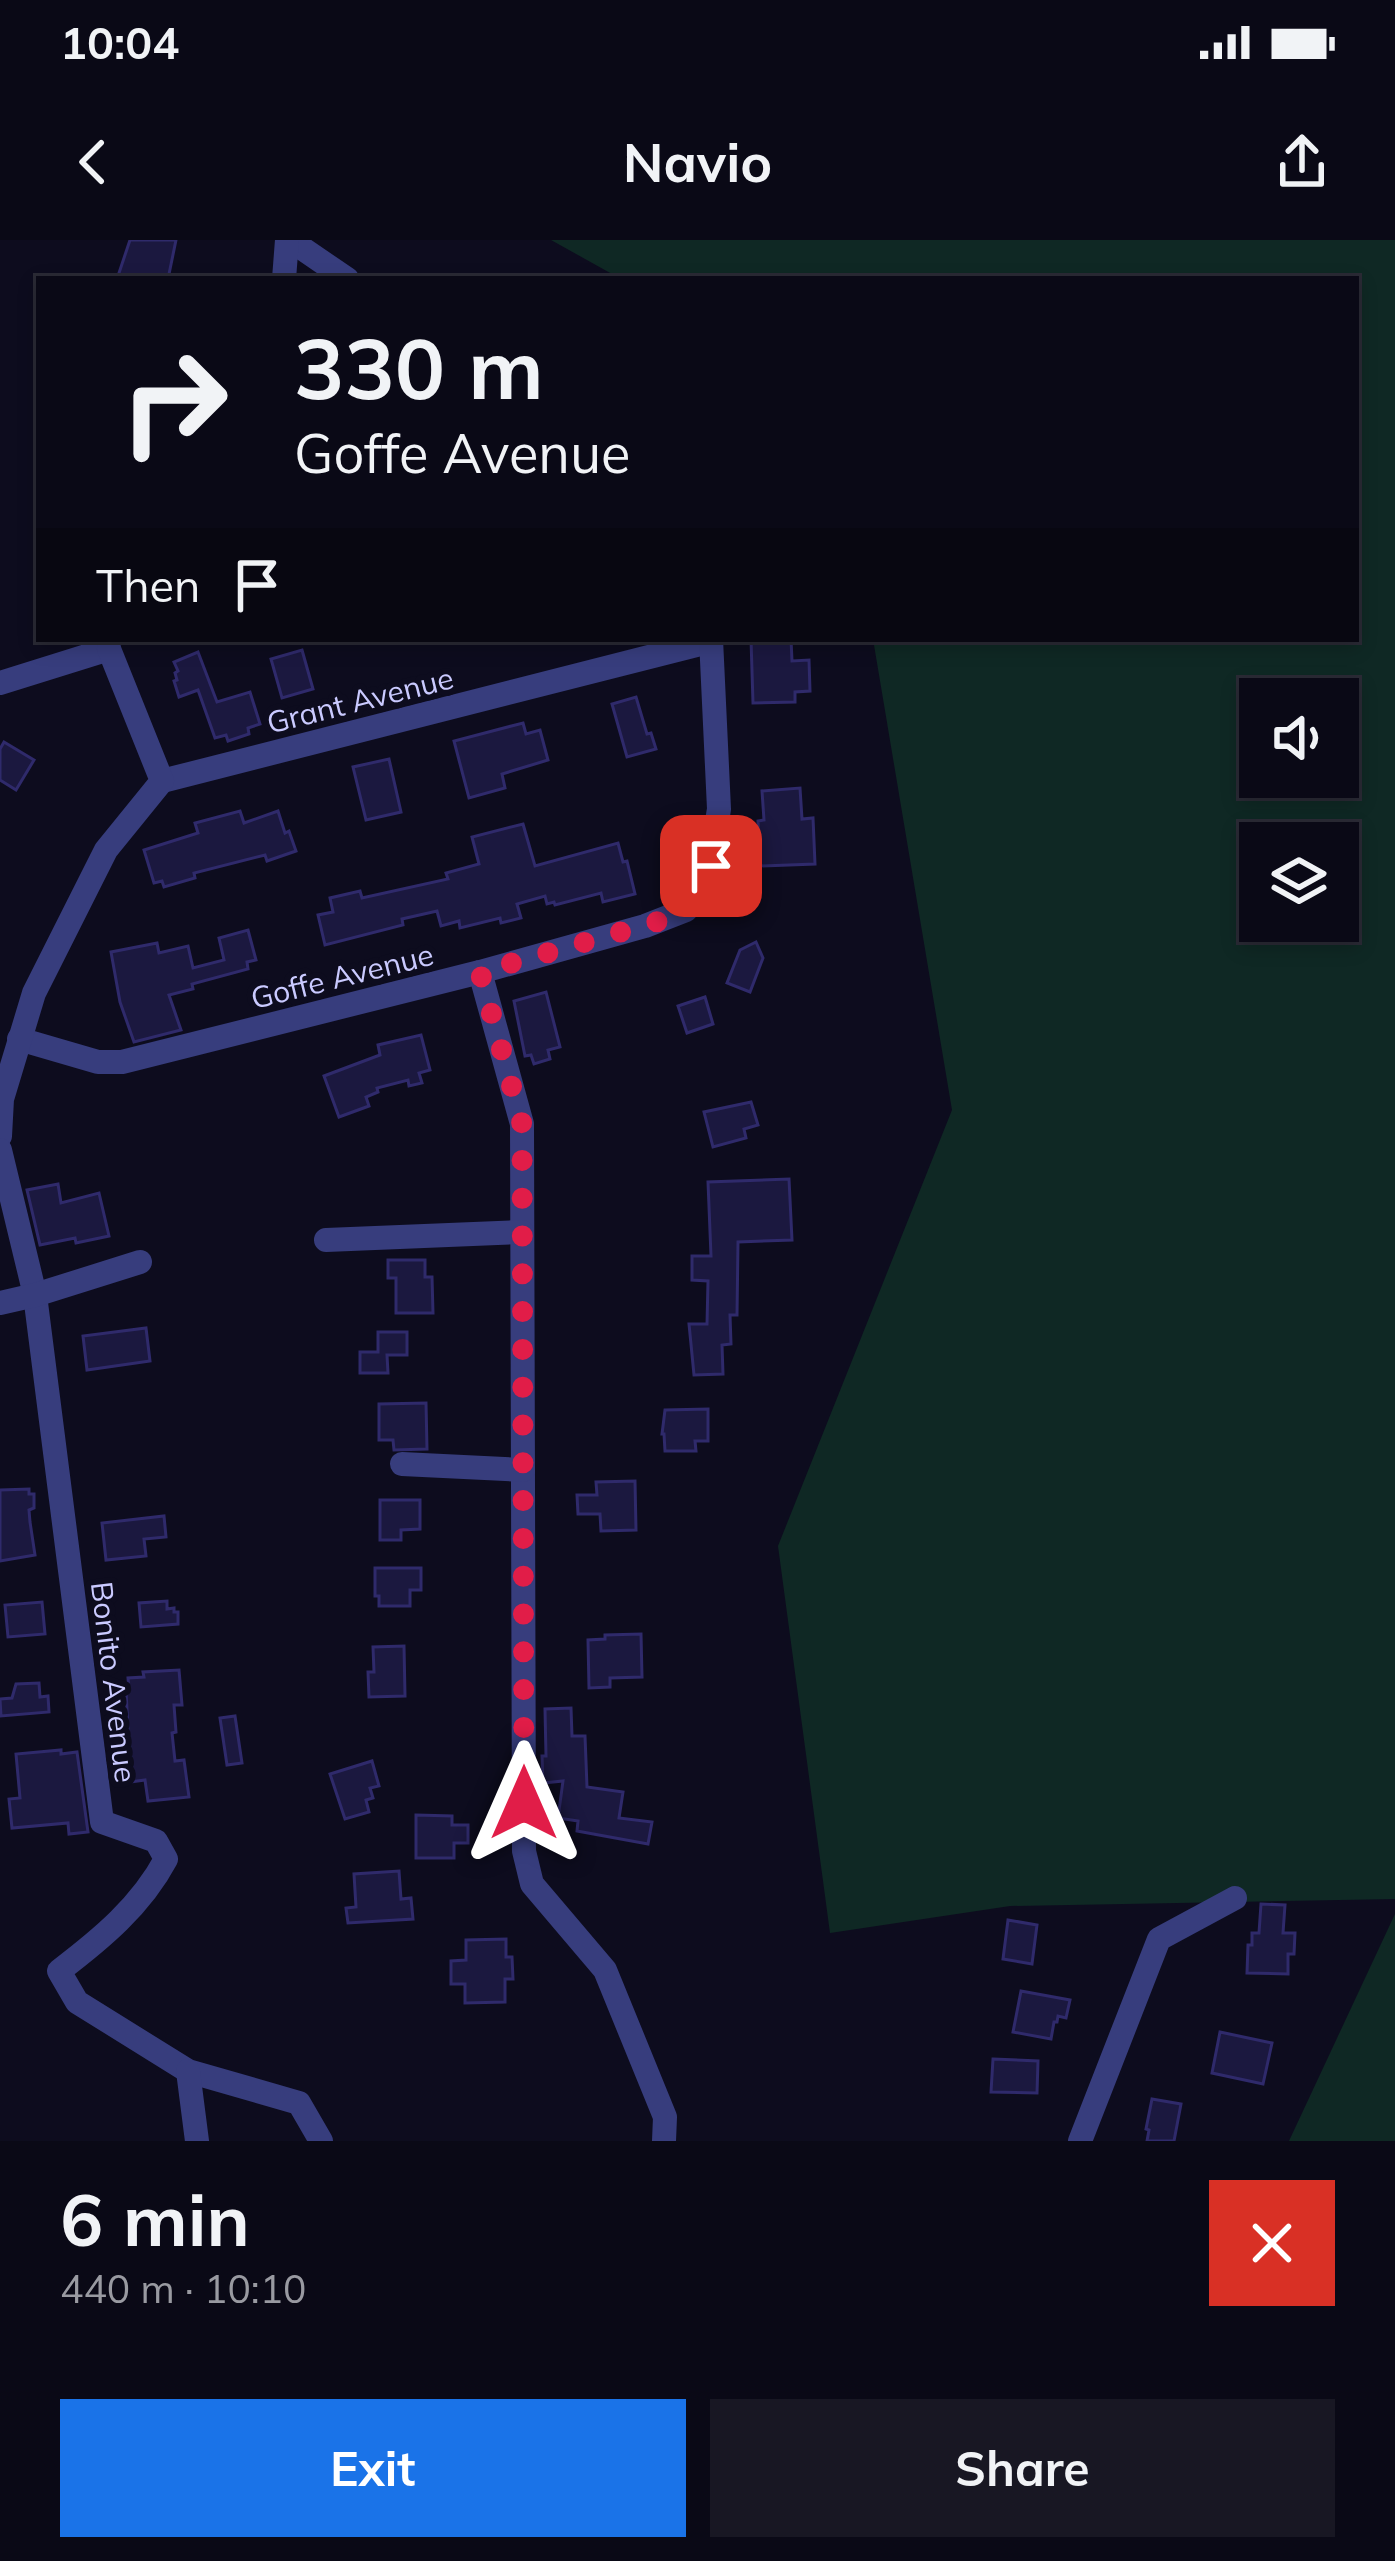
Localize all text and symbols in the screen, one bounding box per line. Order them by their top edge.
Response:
text: 10:04 [60,14,179,70]
text: Navio [623,128,772,196]
icon: back [60,129,126,195]
icon: share [1269,129,1335,195]
text: 330 m [294,315,544,420]
icon: right [96,324,252,480]
text: Goffe Avenue [294,419,630,487]
icon: arrive [224,552,290,618]
text: Then [96,557,200,613]
street label: Grant Avenue [263,658,457,742]
map controls [1239,678,1359,942]
button: sound [1239,678,1359,798]
pin [660,815,762,917]
button: layers [1239,822,1359,942]
icon: arrive [678,833,744,899]
street label: Goffe Avenue [247,935,437,1017]
street label: Bonito Avenue [83,1579,145,1785]
position arrow [461,1740,587,1866]
text: 6 min [60,2174,250,2264]
button: close [1209,2180,1335,2306]
text: 440 m · 10:10 [60,2264,306,2313]
button: Exit [60,2399,686,2537]
button: Share [710,2399,1335,2537]

